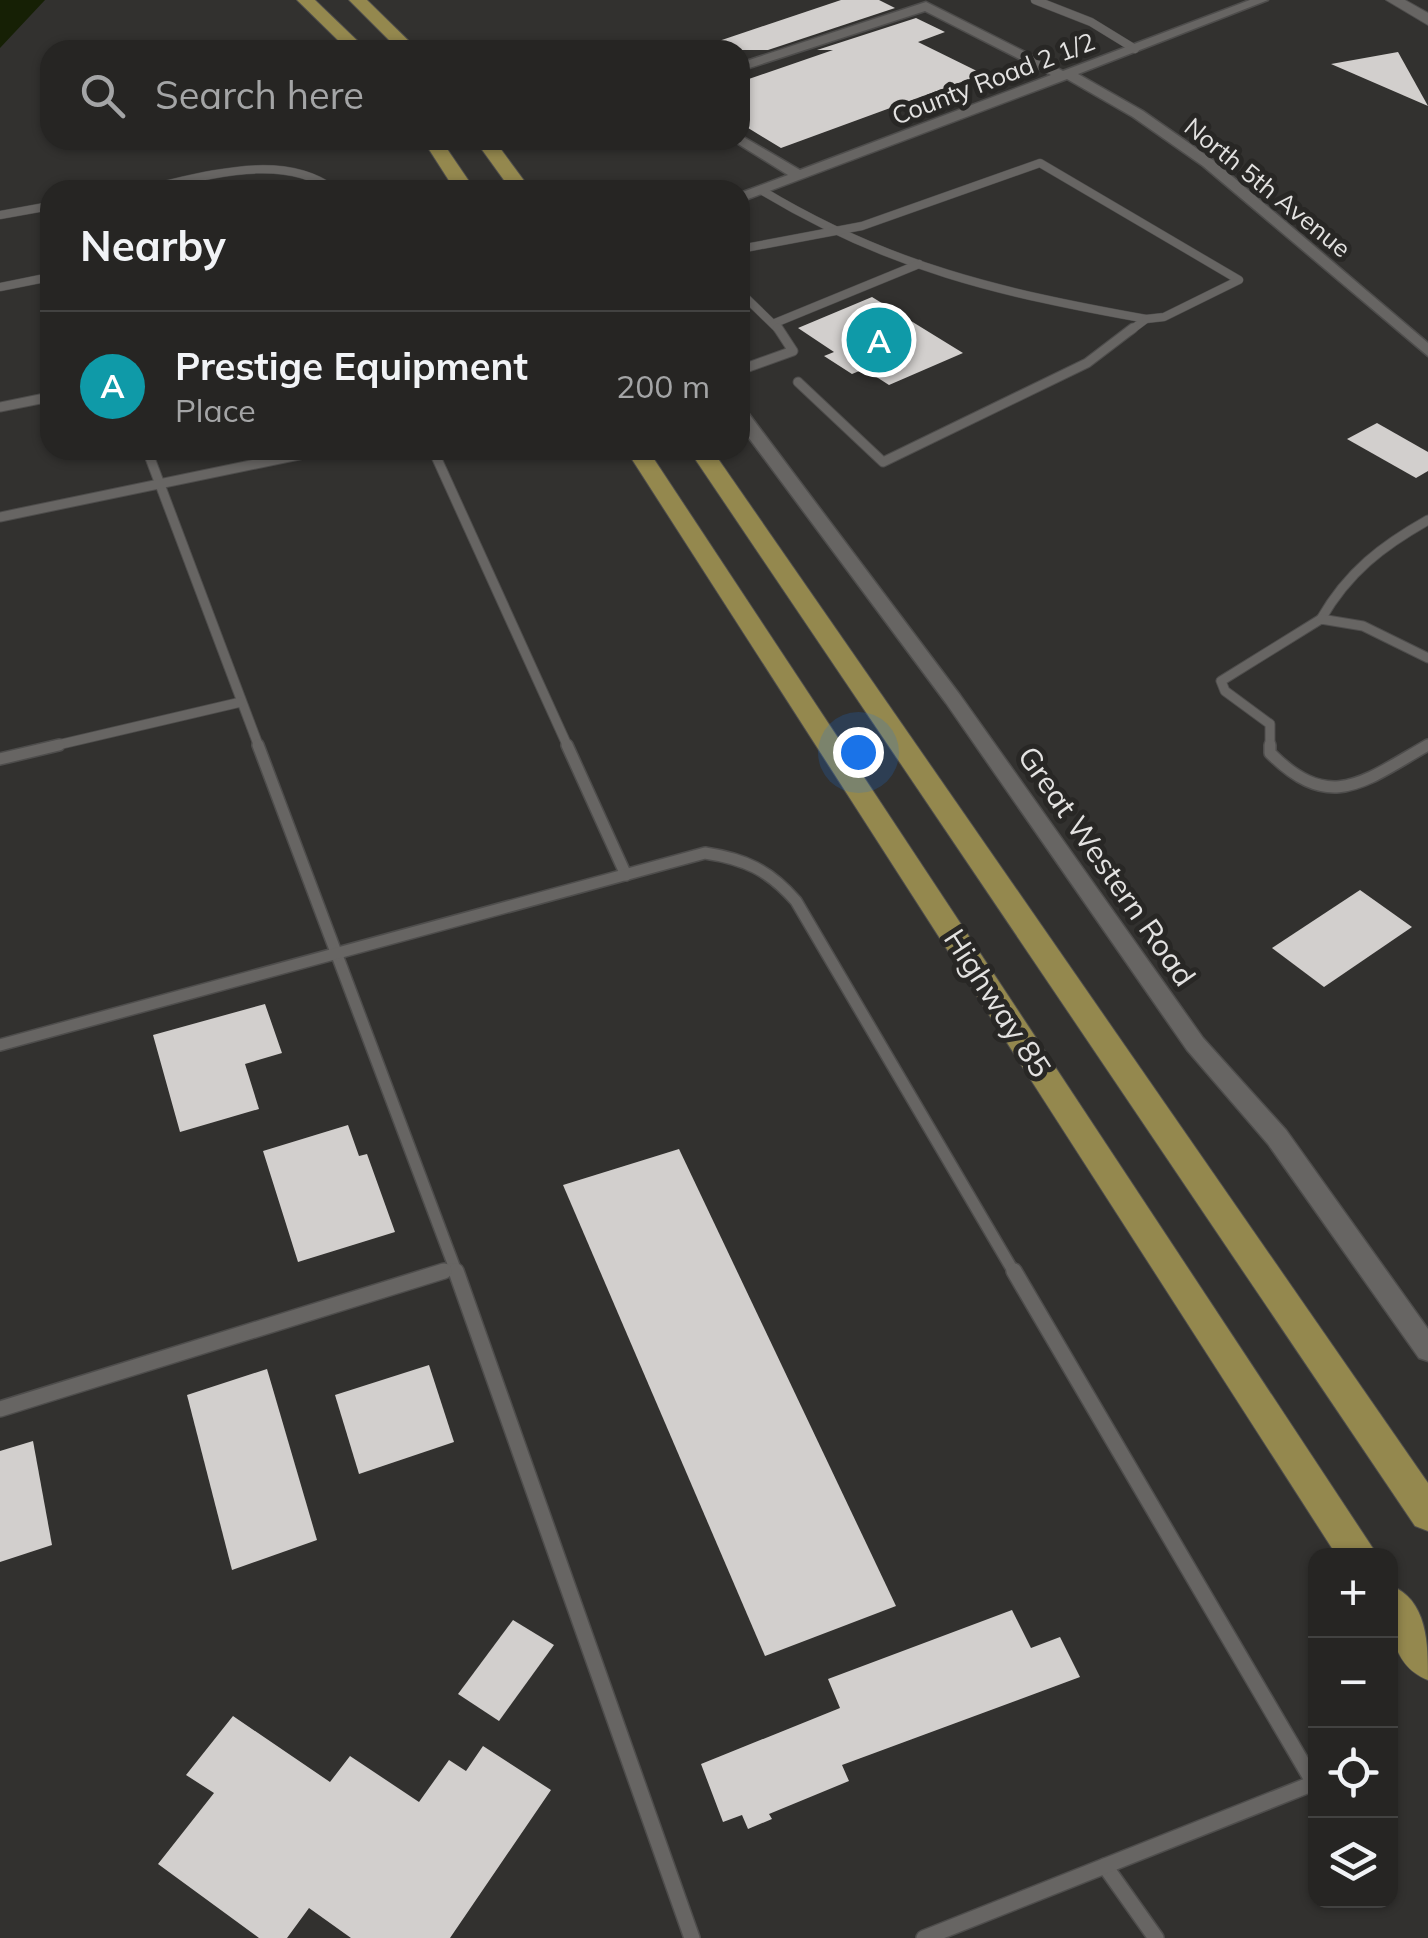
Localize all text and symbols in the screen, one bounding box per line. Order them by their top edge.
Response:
street label: County Road 2 1/2 [887,25,1099,131]
search box [40,40,750,150]
icon: search [75,68,130,123]
text: Search here [155,71,364,119]
street label: North 5th Avenue [1179,111,1357,263]
text: Nearby [80,219,226,272]
pin: A [846,302,912,378]
text: Prestige Equipment [175,342,528,390]
text: A [100,366,125,406]
text: 200 m [616,366,710,406]
text: Place [175,390,256,430]
your location [833,727,884,778]
street label: Great Western Road [1010,739,1204,993]
street label: Highway 85 [936,922,1060,1084]
map controls [1308,1548,1398,1908]
button: + [1308,1548,1398,1638]
button: − [1308,1638,1398,1728]
button: locate [1308,1728,1398,1818]
button: layers [1308,1818,1398,1908]

